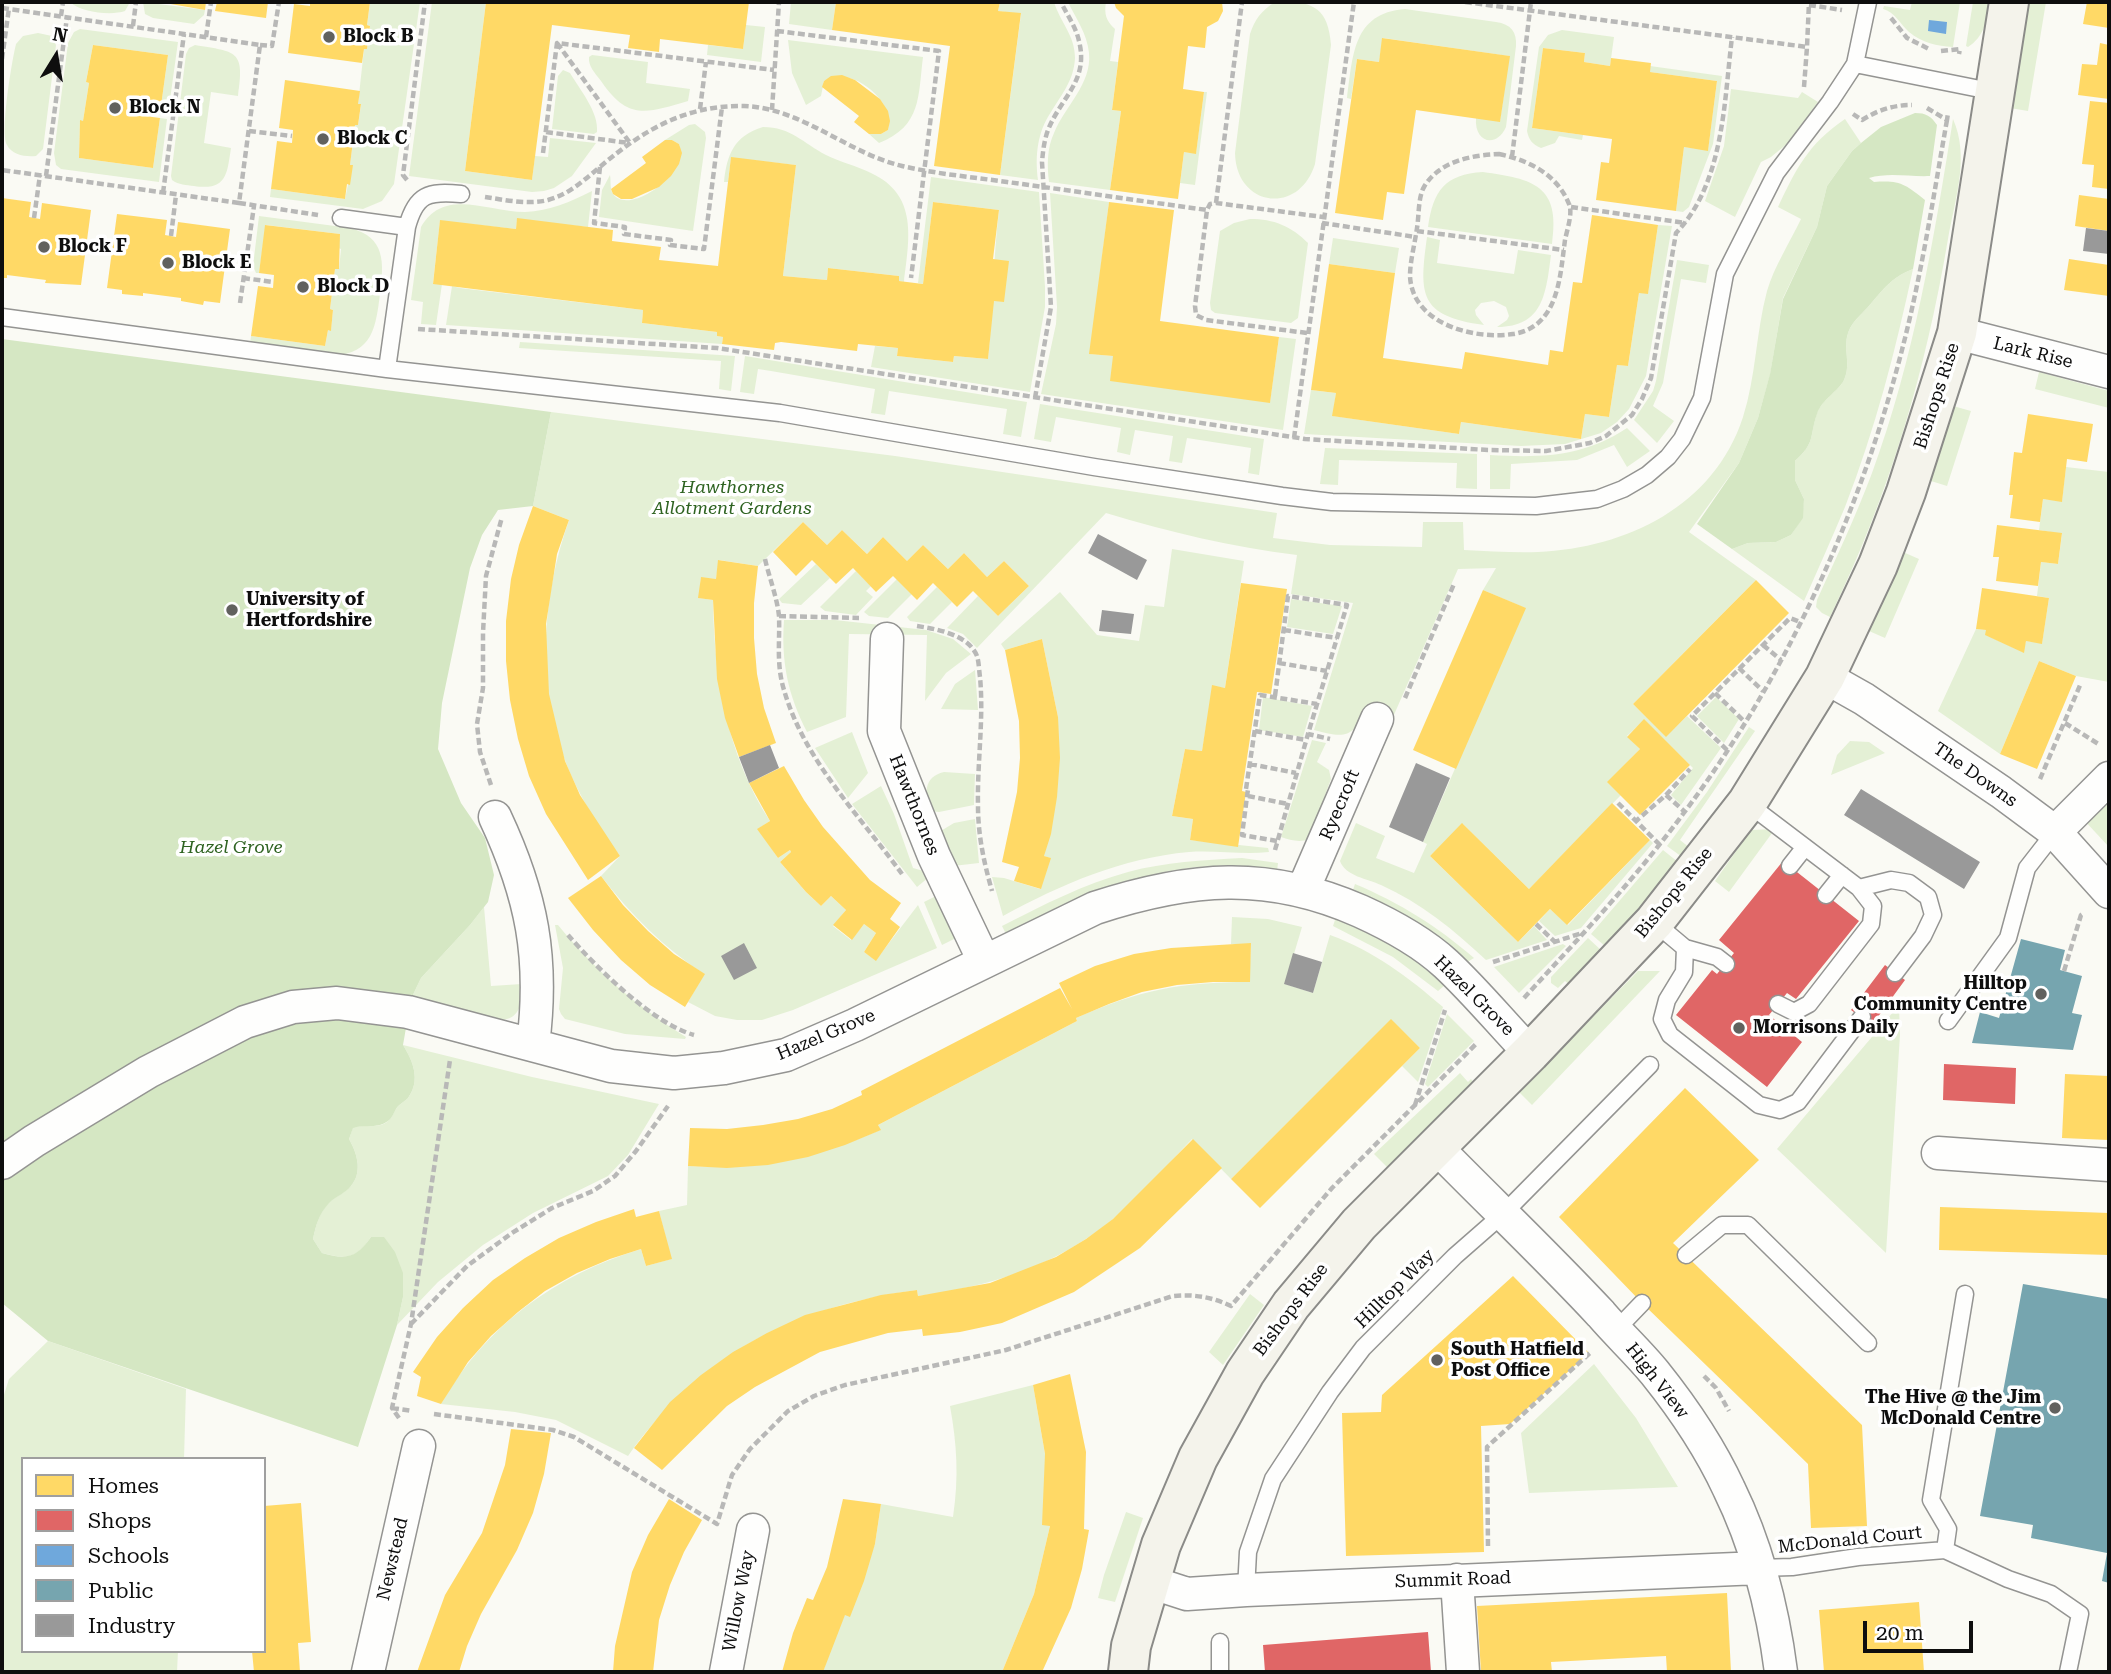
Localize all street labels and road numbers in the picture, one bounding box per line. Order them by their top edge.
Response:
street label: Lark Rise [1991,333,2075,373]
street label: Bishops Rise [1910,340,1964,452]
street label: The Downs [1929,738,2021,812]
street label: Hawthornes [884,752,944,858]
street label: Ryecroft [1315,766,1365,844]
street label: Bishops Rise [1631,843,1717,943]
street label: Hazel Grove [1429,951,1519,1041]
street label: Hazel Grove [774,1005,878,1065]
street label: Hilltop Way [1351,1245,1439,1333]
street label: Bishops Rise [1249,1259,1333,1361]
street label: High View [1621,1339,1693,1423]
street label: Newstead [373,1515,413,1603]
street label: McDonald Court [1777,1522,1923,1558]
street label: Willow Way [719,1549,759,1653]
street label: Summit Road [1394,1567,1512,1593]

